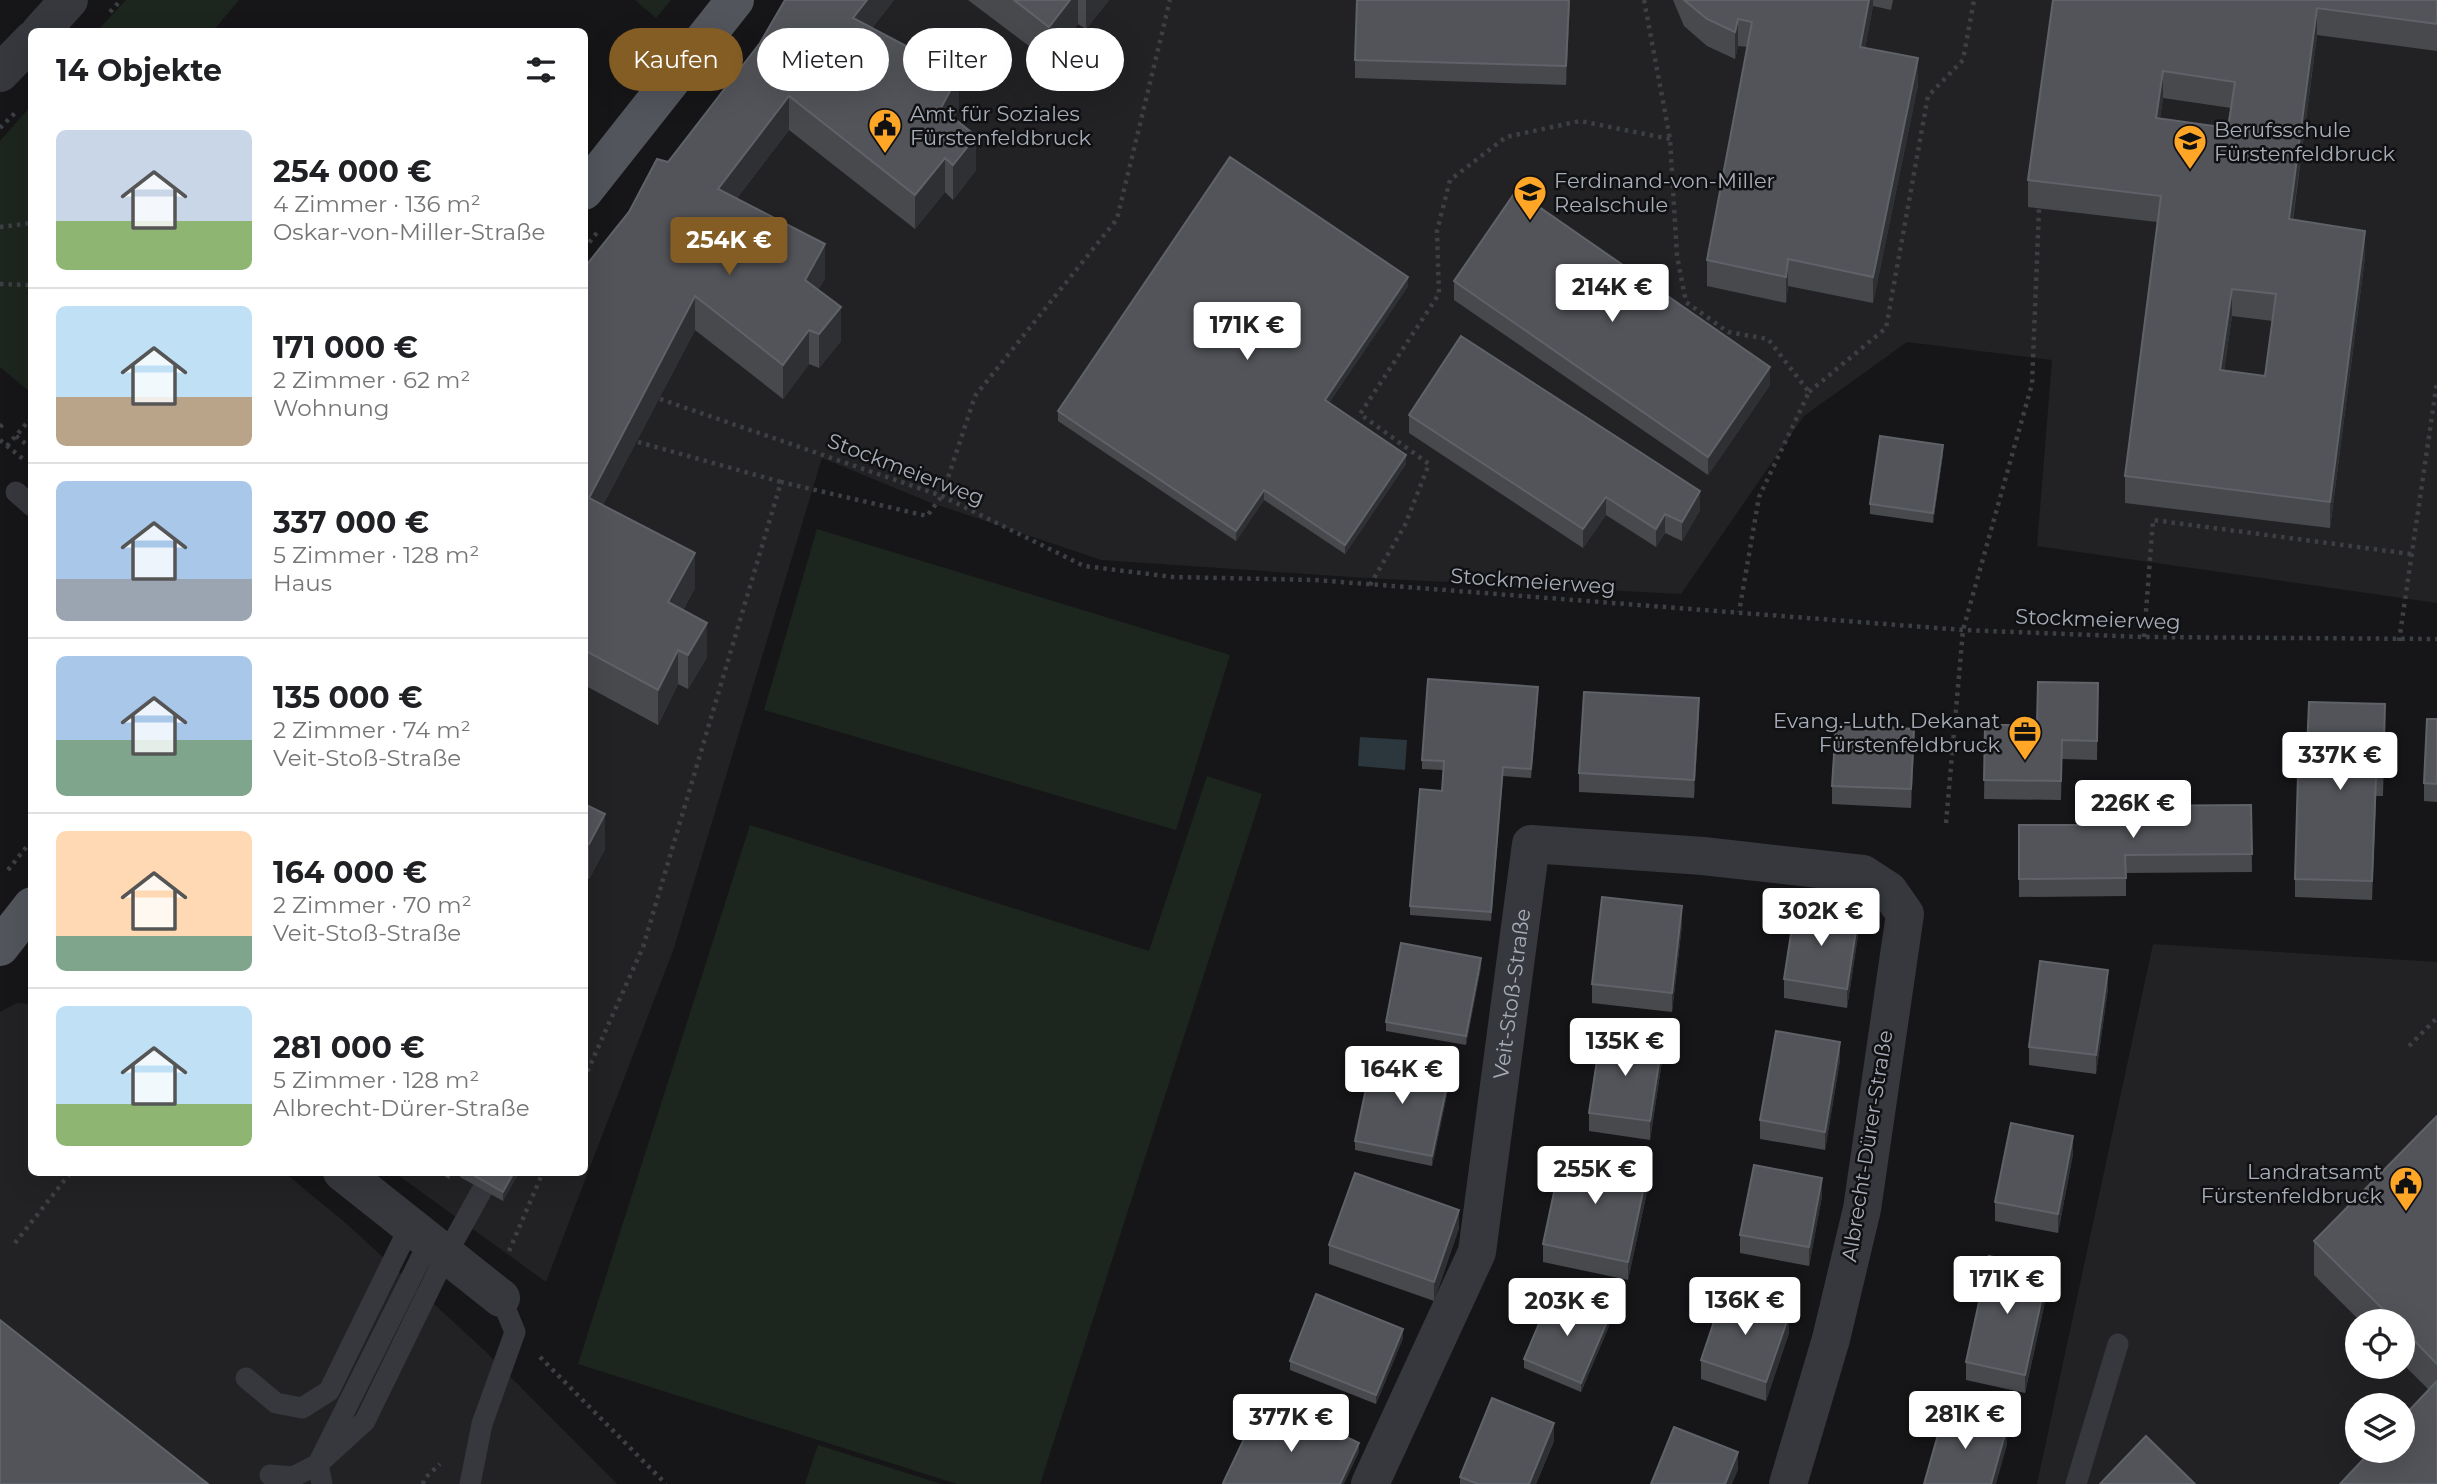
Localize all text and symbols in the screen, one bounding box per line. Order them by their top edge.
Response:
chip: Kaufen [609,28,743,91]
chip: Mieten [757,28,889,91]
chip: Filter [903,28,1012,91]
chip: Neu [1026,28,1124,91]
icon: filters [522,51,560,89]
text: 14 Objekte [56,52,222,89]
place label: Amt für Soziales Fürstenfeldbruck [910,101,1092,150]
public building icon: Amt für Soziales Fürstenfeldbruck [866,106,904,155]
place label: Berufsschule Fürstenfeldbruck [2214,117,2396,166]
school or university icon: Berufsschule Fürstenfeldbruck [2171,122,2209,171]
text: 254 000 € [273,153,432,190]
icon: home [112,158,196,242]
place label: Ferdinand-von-Miller Realschule [1554,168,1775,217]
school or university icon: Ferdinand-von-Miller Realschule [1511,173,1549,222]
text: 4 Zimmer · 136 m² [273,190,481,218]
text: Oskar-von-Miller-Straße [273,218,545,246]
pin: 254K € [672,218,786,277]
text: 254K € [686,226,772,254]
pin: 214K € [1555,264,1669,324]
text: 214K € [1572,273,1652,301]
pin: 171K € [1190,302,1304,362]
text: 171K € [1210,311,1284,339]
text: 171 000 € [273,329,418,366]
icon: home [112,334,196,418]
text: 2 Zimmer · 62 m² [273,366,470,394]
text: Wohnung [273,394,390,422]
street label: Stockmeierweg [824,428,988,510]
text: 337 000 € [273,504,429,541]
icon: home [112,509,196,593]
text: 5 Zimmer · 128 m² [273,541,479,569]
street label: Stockmeierweg [1450,563,1616,599]
text: Haus [273,569,332,597]
street label: Stockmeierweg [2015,604,2181,634]
text: 135 000 € [273,679,423,716]
icon: home [112,684,196,768]
place label: Evang.-Luth. Dekanat Fürstenfeldbruck [1773,708,2000,757]
office icon: Evang.-Luth. Dekanat Fürstenfeldbruck [2006,713,2044,762]
text: 2 Zimmer · 74 m² [273,716,471,744]
pin: 337K € [2283,732,2397,792]
text: 337K € [2298,741,2382,769]
text: Veit-Stoß-Straße [273,744,461,772]
pin: 226K € [2076,780,2190,840]
text: 226K € [2091,789,2175,817]
text: 164 000 € [273,854,427,891]
icon: home [112,859,196,943]
pin: 302K € [1764,888,1878,948]
text: 2 Zimmer · 70 m² [273,891,472,919]
text: 302K € [1779,897,1863,925]
street label: Veit-Stoß-Straße [1488,907,1535,1081]
text: Veit-Stoß-Straße [273,919,461,947]
pin: 135K € [1568,1018,1682,1078]
text: 135K € [1586,1027,1664,1055]
street label: Albrecht-Dürer-Straße [1836,1028,1898,1264]
text: 281 000 € [273,1029,425,1066]
icon: home [112,1034,196,1118]
pin: 164K € [1345,1046,1459,1106]
text: 164K € [1361,1055,1443,1083]
text: 5 Zimmer · 128 m² [273,1066,479,1094]
text: Albrecht-Dürer-Straße [273,1094,530,1122]
pin: 255K € [1538,1146,1652,1206]
text: 255K € [1553,1155,1637,1183]
place label: Landratsamt Fürstenfeldbruck [2201,1159,2382,1208]
public building icon: Landratsamt Fürstenfeldbruck [2387,1164,2425,1213]
pin: 171K € [1950,1256,2064,1316]
text: 171K € [1970,1265,2044,1293]
pin: 203K € [1510,1278,1624,1338]
pin: 136K € [1688,1278,1802,1337]
text: 136K € [1705,1286,1785,1314]
text: 203K € [1525,1287,1609,1315]
map controls [2345,1309,2415,1463]
button: locate [2345,1309,2415,1379]
pin: 281K € [1908,1392,2022,1451]
button: layers [2345,1393,2415,1463]
pin: 377K € [1234,1394,1348,1454]
text: 281K € [1925,1400,2005,1428]
text: 377K € [1249,1403,1333,1431]

